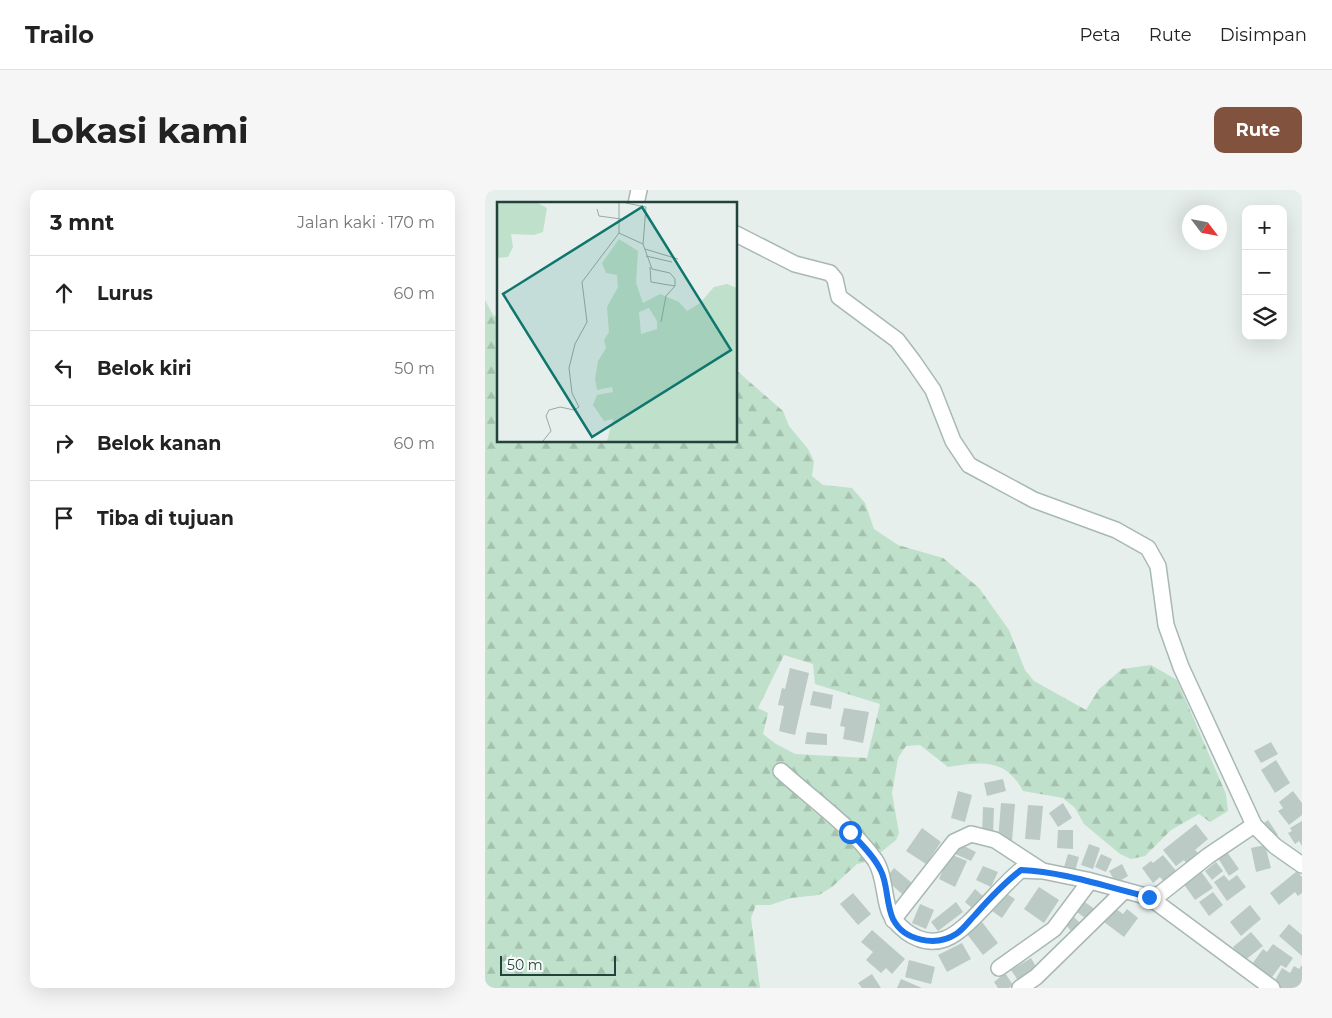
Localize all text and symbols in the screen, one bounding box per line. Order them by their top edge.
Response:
text: Trailo [25,20,94,49]
text: Peta [1080,24,1121,46]
text: Rute [1149,24,1192,46]
text: Disimpan [1220,24,1307,46]
button: Rute [1214,107,1302,153]
text: Lokasi kami [30,109,249,152]
inset map [497,202,737,442]
north arrow [1182,205,1227,250]
map controls [1242,205,1287,340]
button: + [1242,205,1287,250]
text: 3 mnt [50,210,114,235]
text: Jalan kaki · 170 m [297,213,435,232]
button: − [1242,250,1287,295]
icon: ahead [50,279,78,307]
text: Lurus [97,282,153,305]
text: 60 m [393,284,435,303]
button: layers [1242,295,1287,340]
icon: left [50,354,78,382]
text: Belok kiri [97,357,192,380]
text: 50 m [394,359,435,378]
icon: right [50,429,78,457]
text: Belok kanan [97,432,221,455]
text: 60 m [393,434,435,453]
icon: arrive [50,504,78,532]
text: Tiba di tujuan [97,507,234,530]
route start [839,821,862,844]
route end [1138,886,1161,909]
scale bar [500,953,616,976]
text: 50 m [507,956,543,974]

